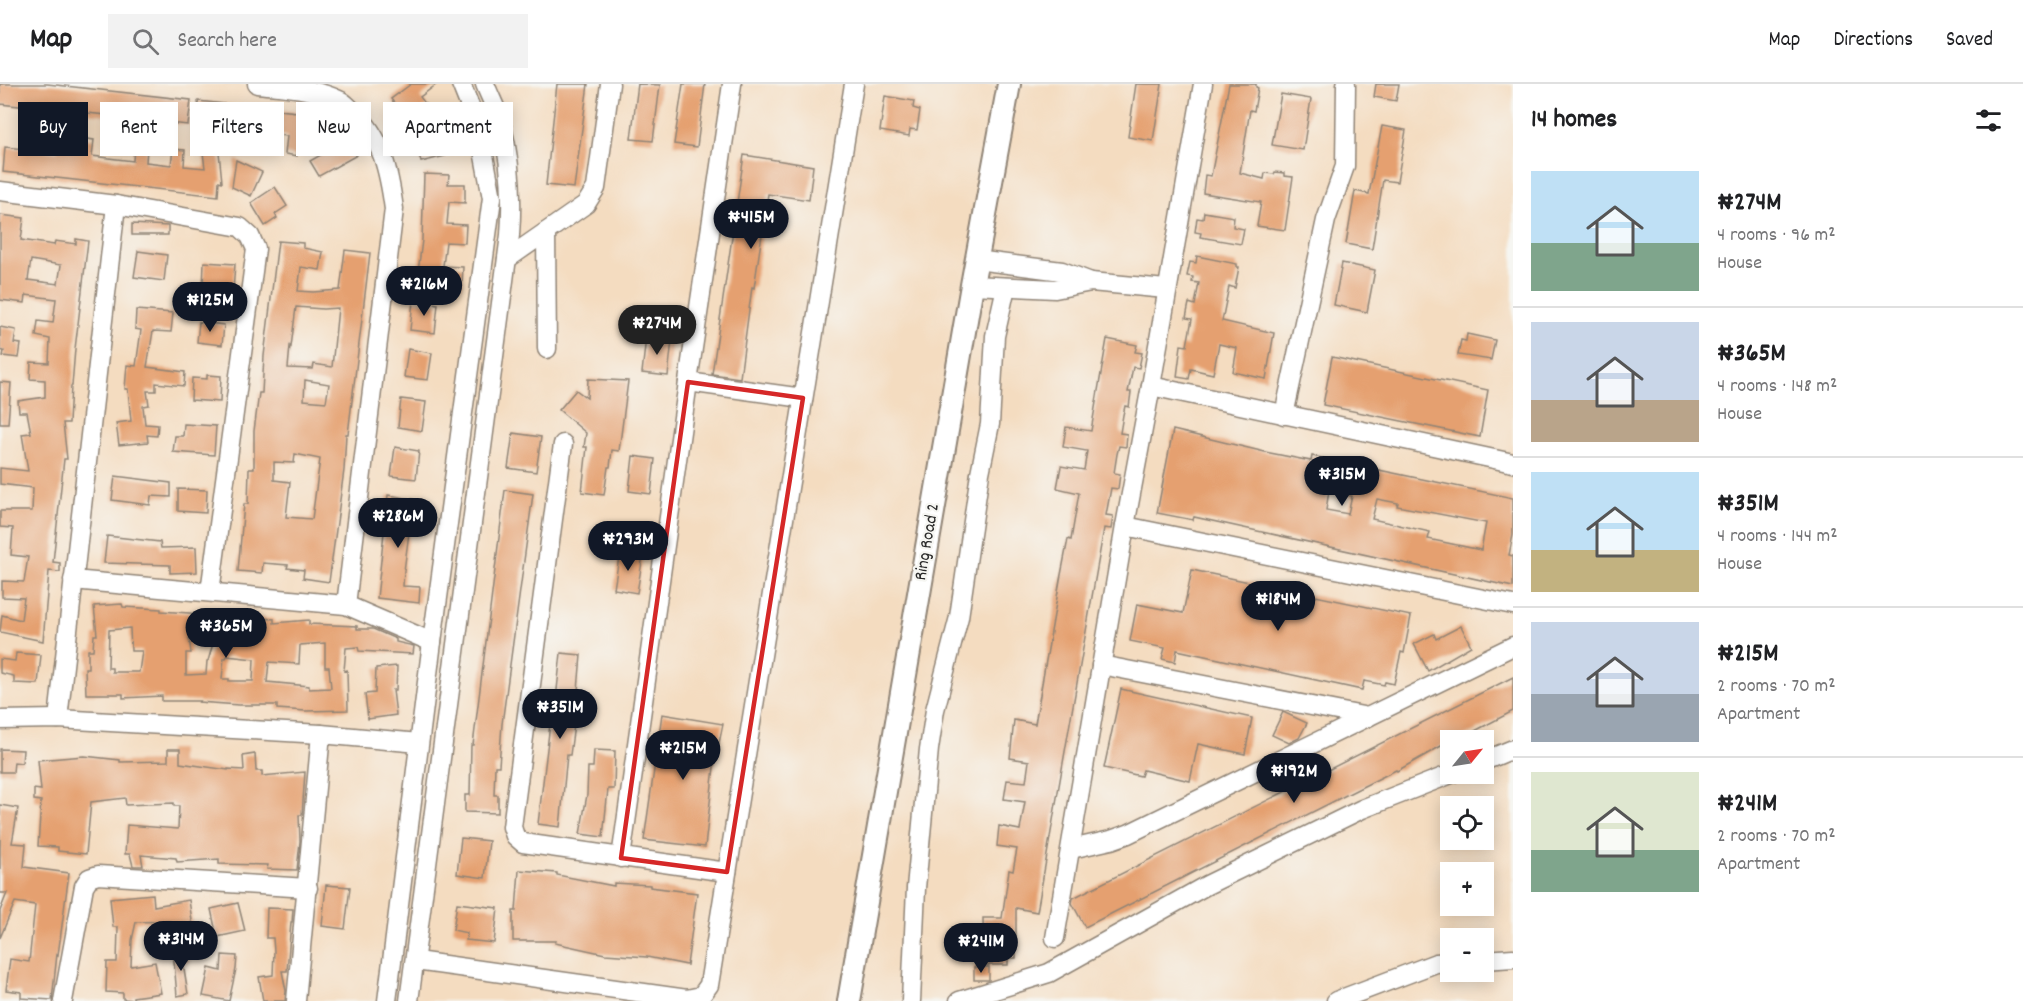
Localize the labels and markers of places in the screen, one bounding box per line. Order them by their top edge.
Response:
pin: ₦415M [709,199,793,250]
pin: ₦216M [382,266,466,317]
pin: ₦125M [168,282,252,333]
pin: ₦274M [615,305,699,356]
pin: ₦315M [1300,456,1384,507]
pin: ₦286M [356,498,440,549]
pin: ₦293M [586,521,670,572]
pin: ₦184M [1236,581,1320,632]
pin: ₦365M [184,608,268,659]
pin: ₦351M [518,689,602,740]
pin: ₦215M [641,730,725,781]
pin: ₦192M [1252,753,1336,804]
pin: ₦314M [139,921,223,972]
pin: ₦241M [939,923,1023,974]

